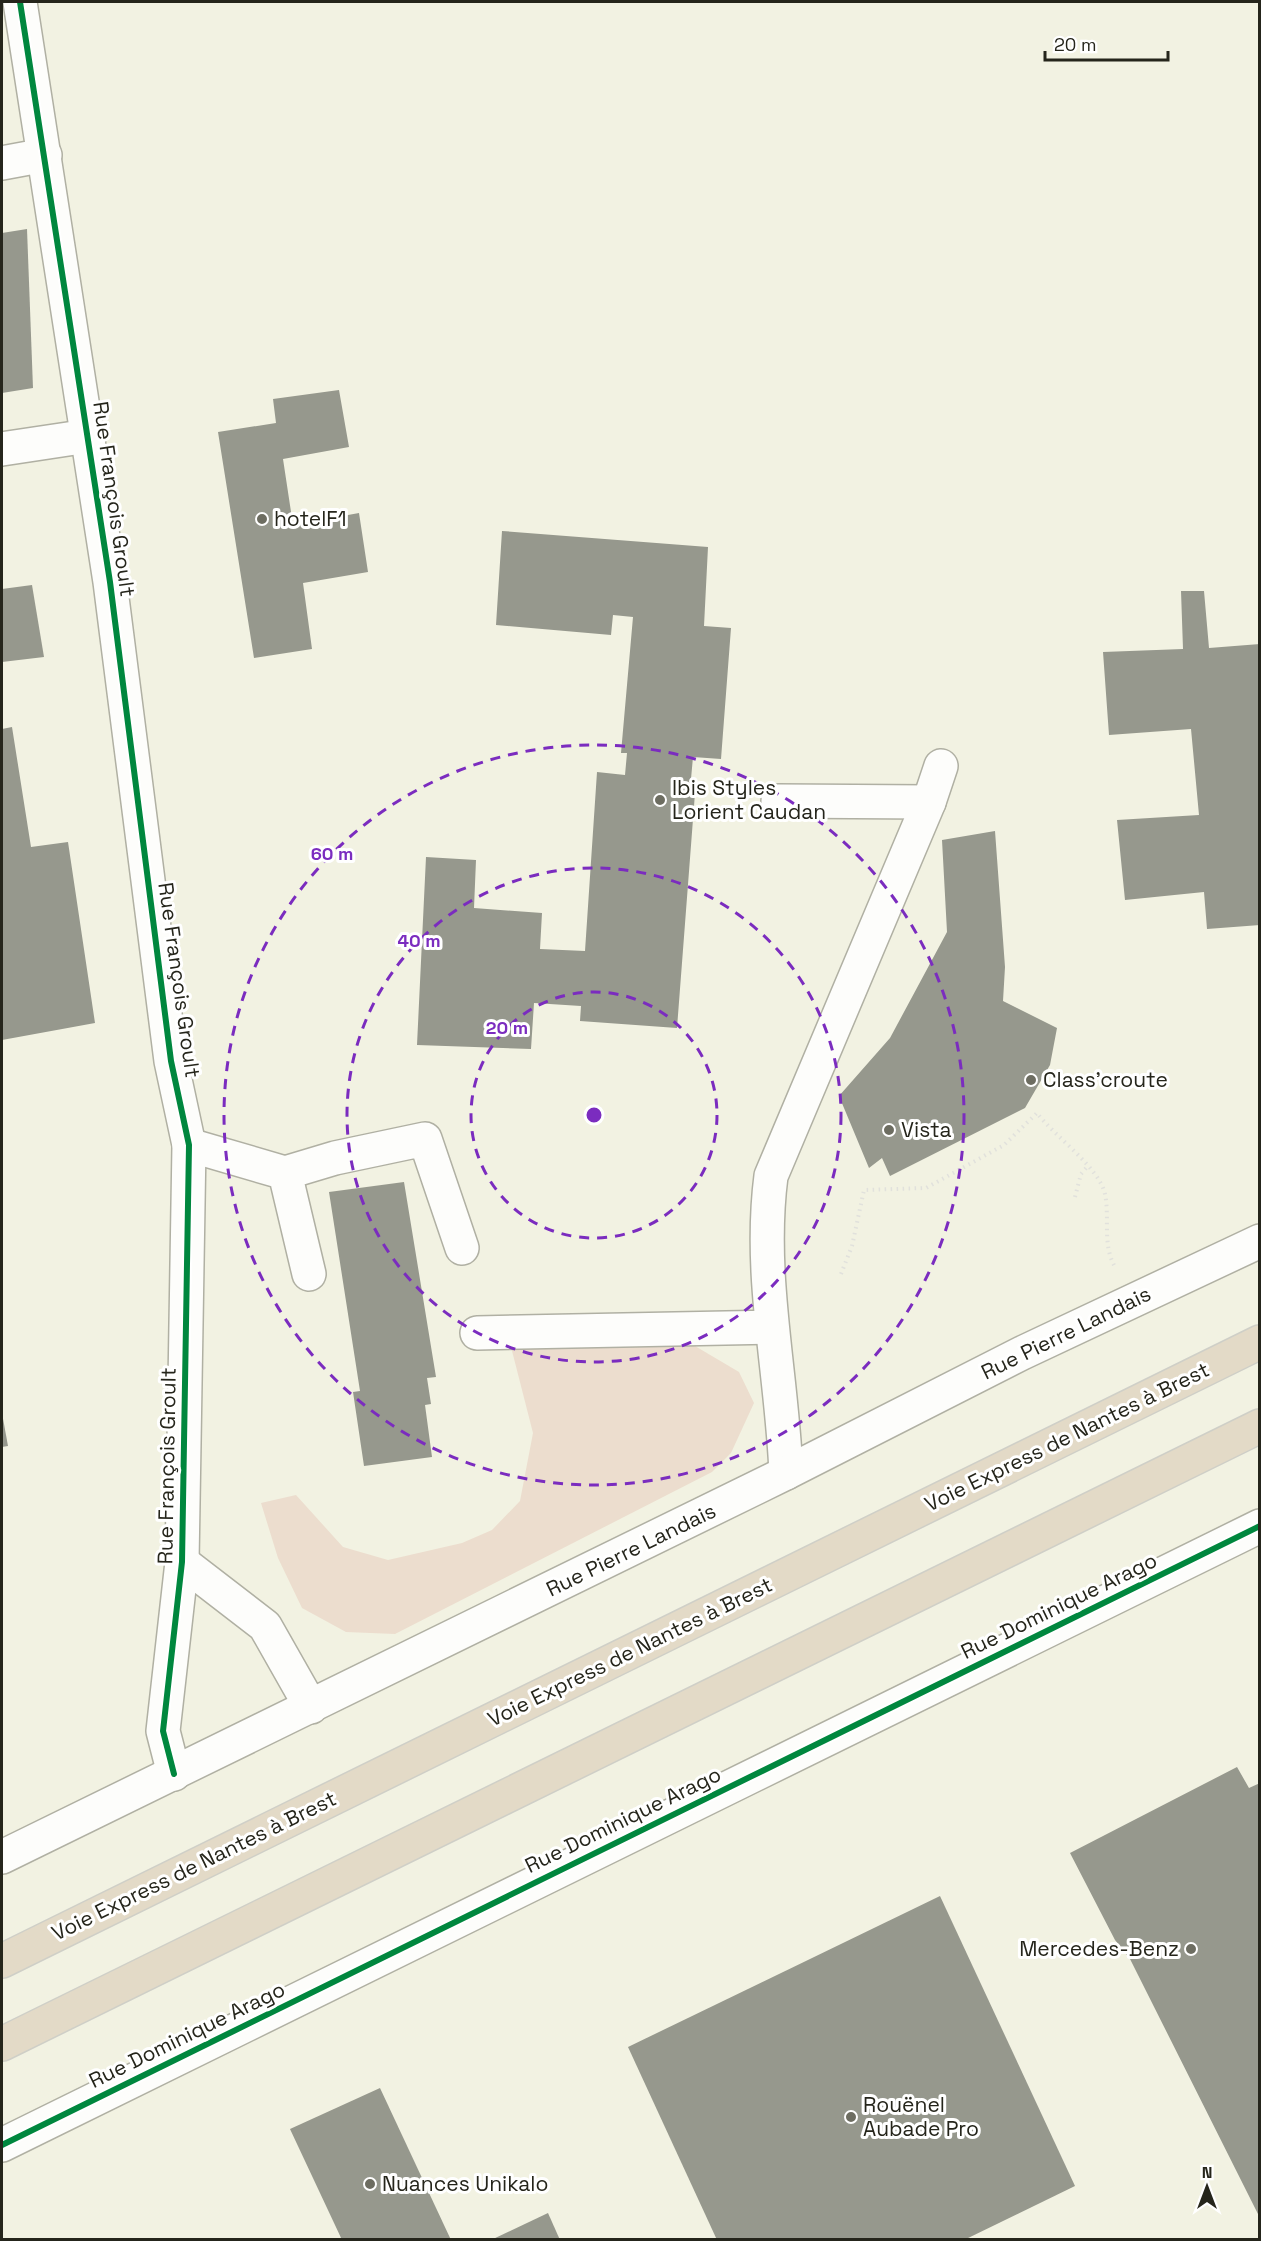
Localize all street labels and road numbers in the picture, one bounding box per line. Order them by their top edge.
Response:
street label: Rue François Groult [87,400,142,598]
street label: Rue François Groult [152,881,207,1079]
street label: Rue Pierre Landais [976,1280,1155,1385]
street label: Voie Express de Nantes à Brest [920,1356,1214,1517]
street label: Rue François Groult [151,1367,182,1565]
street label: Rue Pierre Landais [541,1497,720,1602]
street label: Rue Dominique Arago [956,1546,1161,1665]
street label: Voie Express de Nantes à Brest [483,1571,777,1732]
street label: Rue Dominique Arago [520,1760,725,1879]
street label: Voie Express de Nantes à Brest [47,1785,341,1946]
street label: Rue Dominique Arago [84,1975,289,2094]

